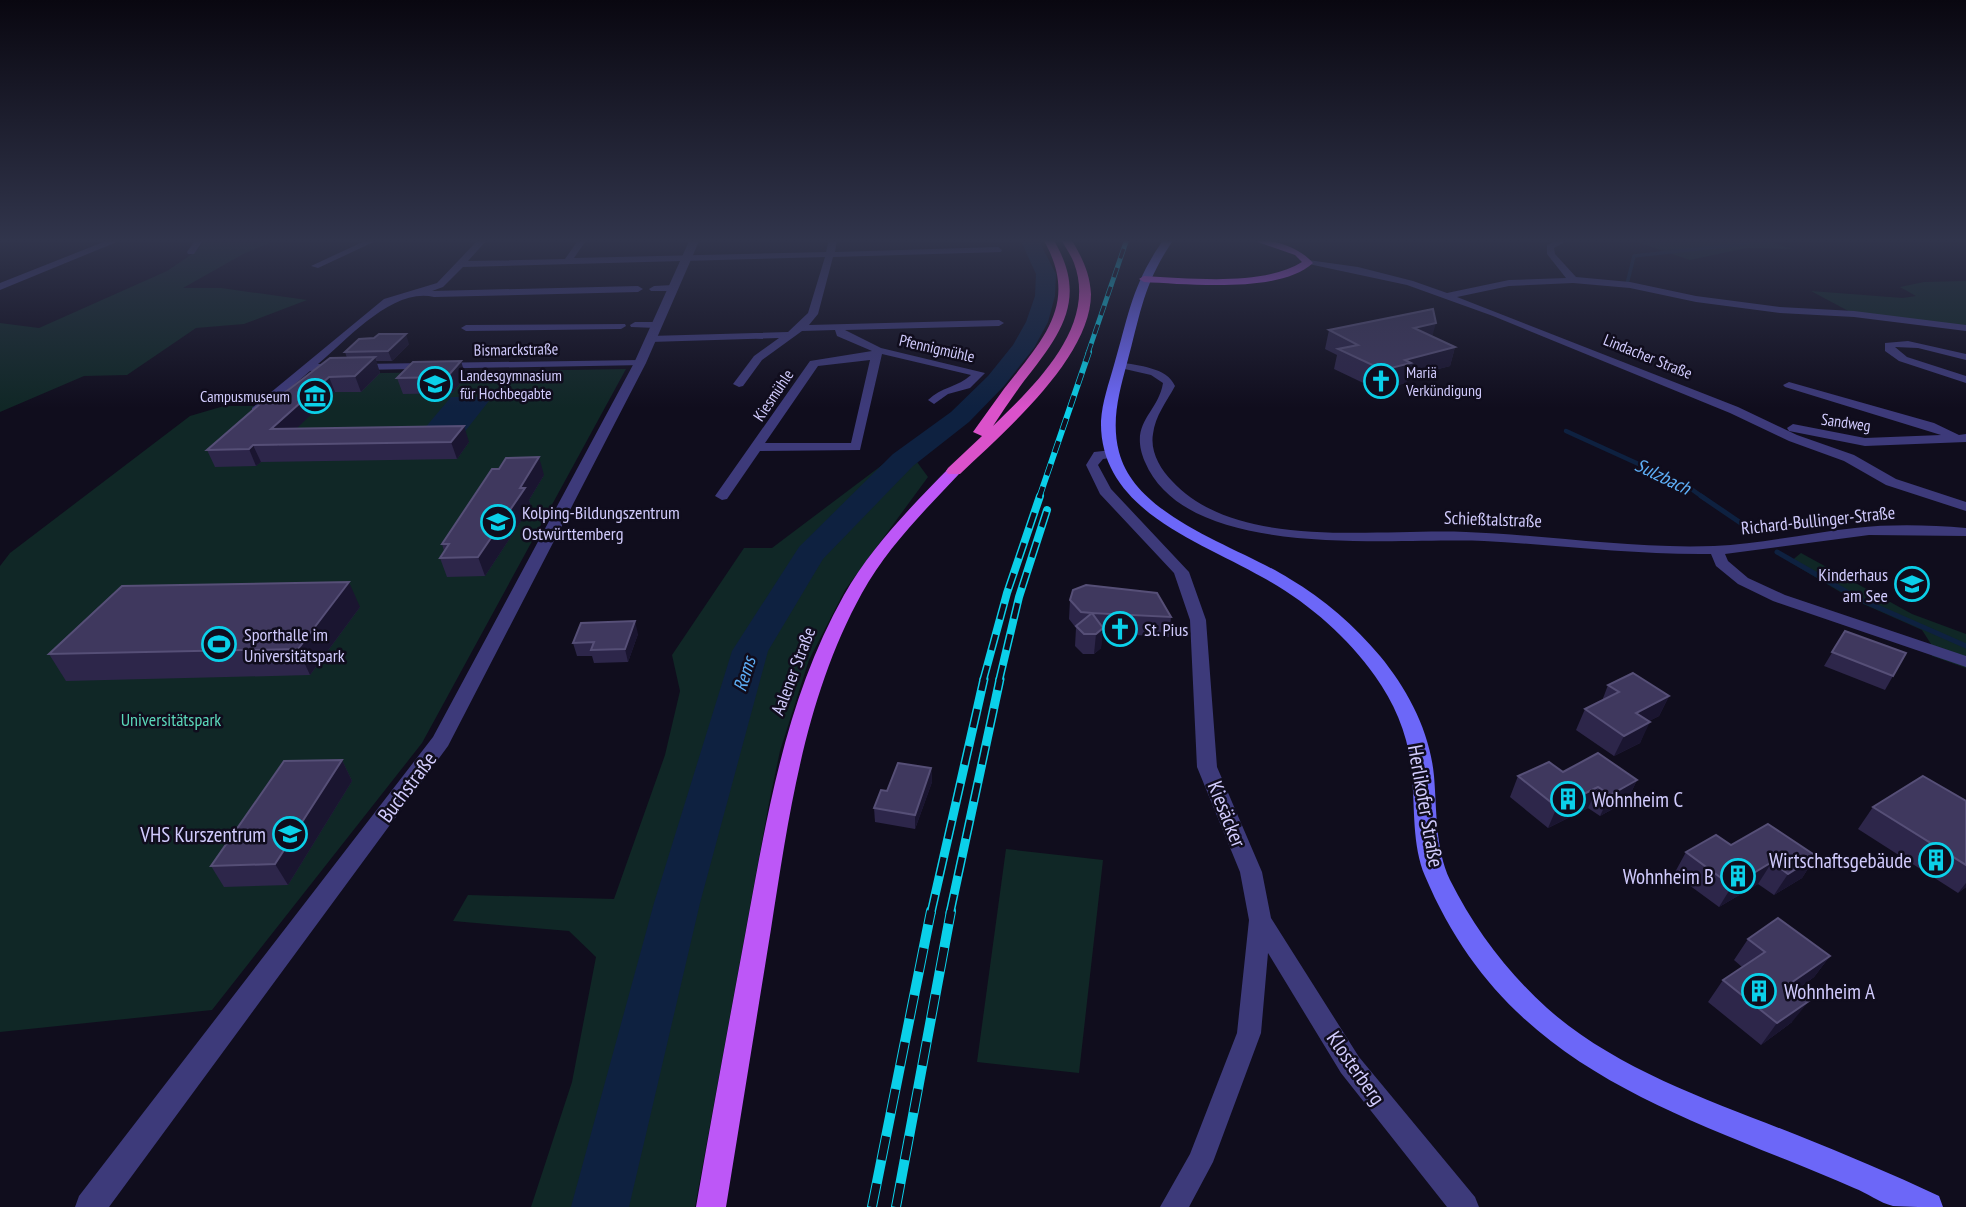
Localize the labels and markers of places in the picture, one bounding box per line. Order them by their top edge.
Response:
church icon: Mariä Verkündigung [1362,362,1400,400]
place label: Mariä Verkündigung [1405,362,1482,400]
school or university icon: Landesgymnasium für Hochbegabte [416,365,454,403]
place label: Landesgymnasium für Hochbegabte [460,365,562,403]
museum icon: Campusmuseum [296,377,334,415]
place label: Campusmuseum [200,386,290,406]
place label: Kolping-Bildungszentrum Ostwürttemberg [522,501,680,545]
school or university icon: Kolping-Bildungszentrum Ostwürttemberg [479,503,517,541]
place label: Kinderhaus am See [1818,563,1888,607]
school or university icon: Kinderhaus am See [1893,565,1931,603]
church icon: St. Pius [1101,610,1139,648]
place label: St. Pius [1144,618,1188,641]
place label: Sporthalle im Universitätspark [244,623,345,667]
sports icon: Sporthalle im Universitätspark [200,625,238,663]
building icon: Wohnheim C [1549,780,1587,818]
place label: Wohnheim C [1592,786,1683,813]
school or university icon: VHS Kurszentrum [271,815,309,853]
place label: VHS Kurszentrum [139,821,266,848]
building icon: Wirtschaftsgebäude [1917,841,1955,879]
place label: Wirtschaftsgebäude [1769,847,1912,874]
building icon: Wohnheim B [1719,857,1757,895]
place label: Wohnheim B [1623,863,1714,890]
building icon: Wohnheim A [1740,972,1778,1010]
place label: Wohnheim A [1784,978,1875,1005]

